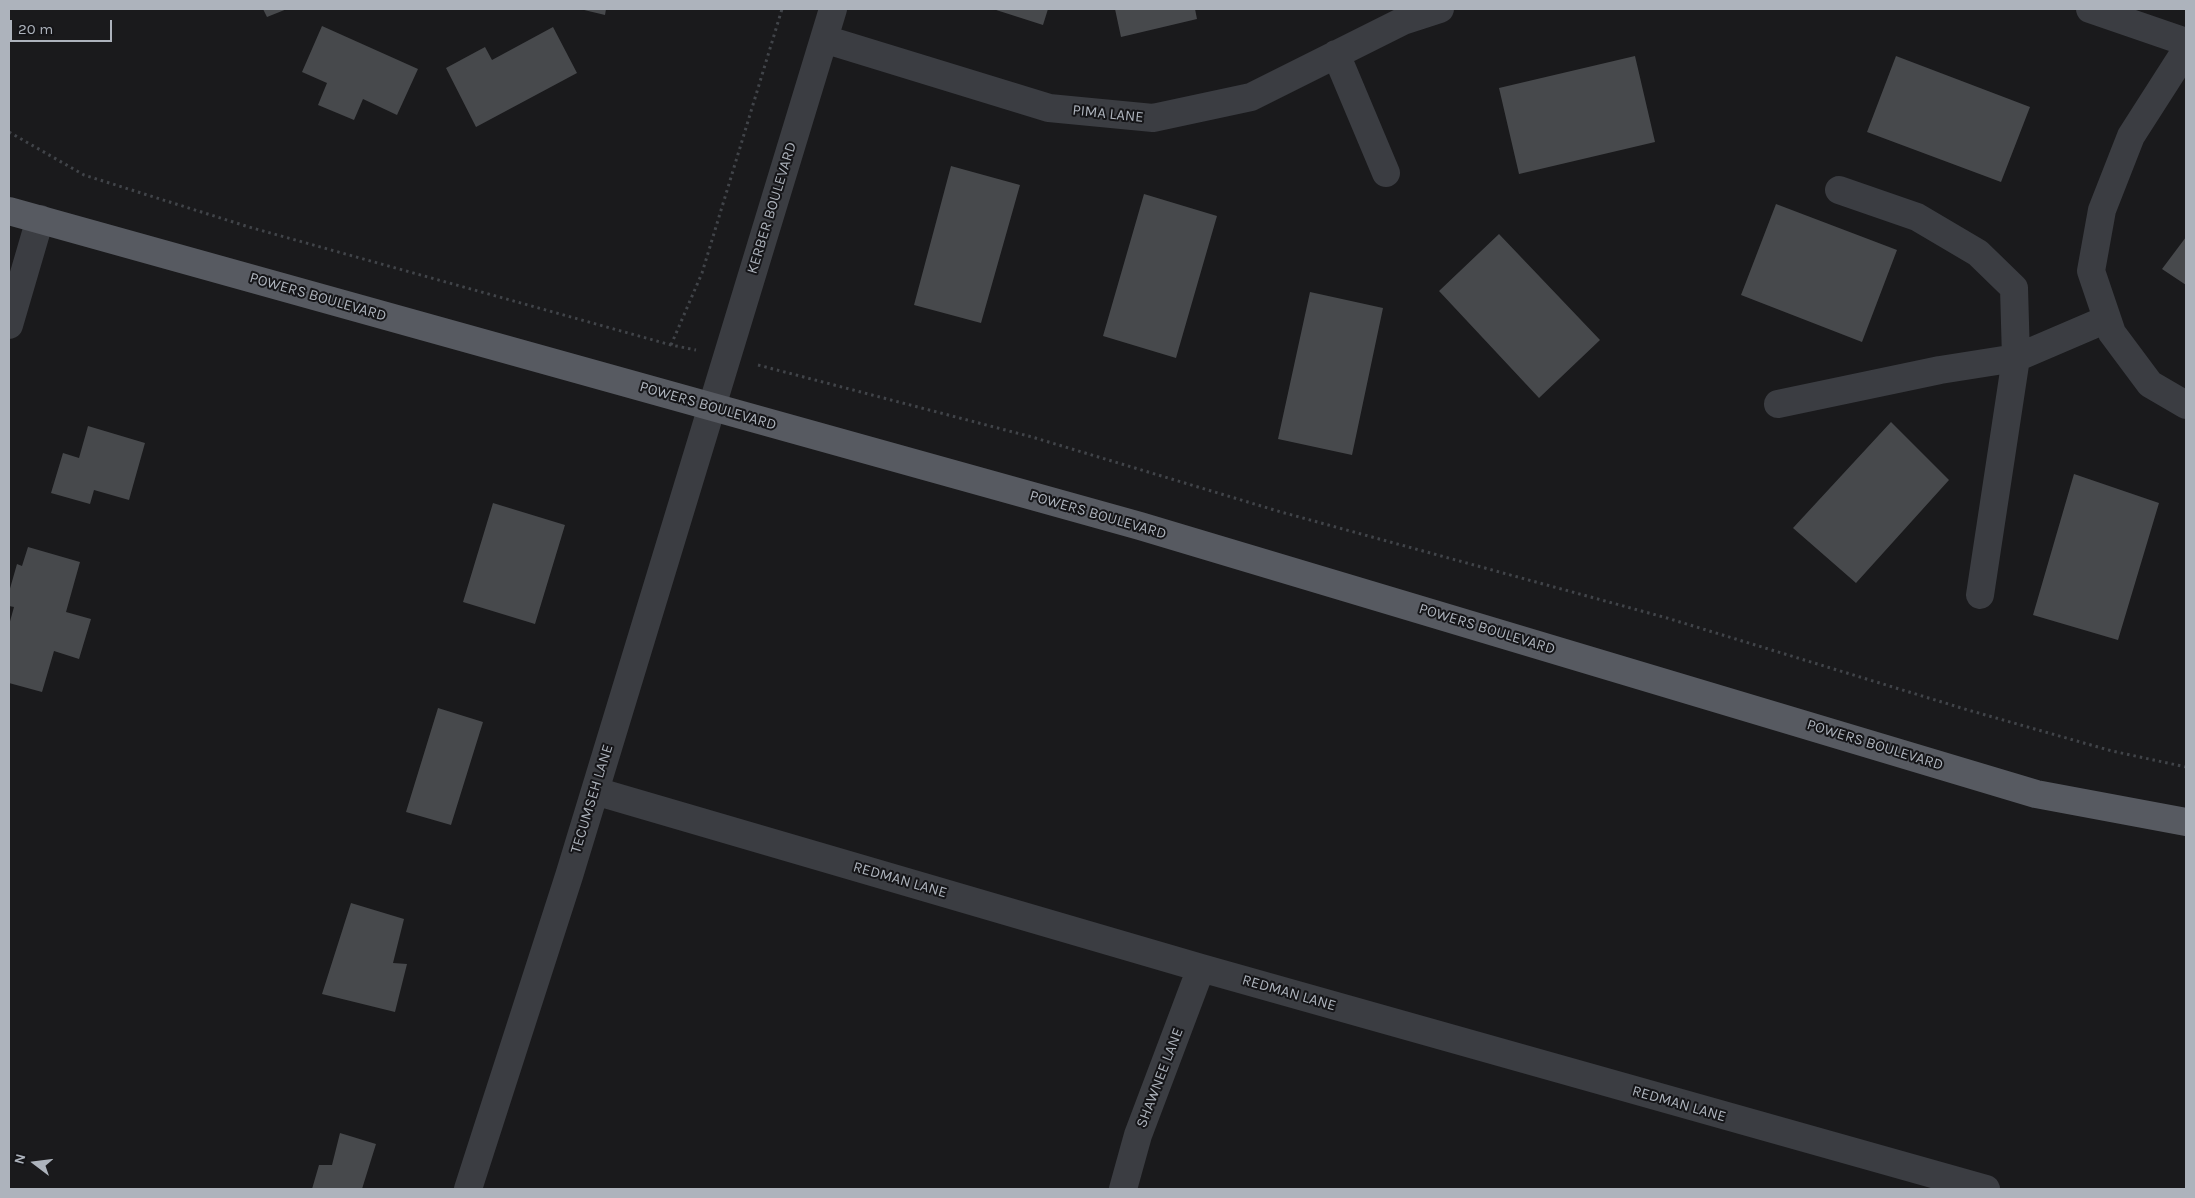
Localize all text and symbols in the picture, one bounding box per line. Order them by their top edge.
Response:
scale bar [12,10,115,42]
text: 20 m [18,20,53,38]
street label: PIMA LANE [1071,101,1145,127]
street label: KERBER BOULEVARD [743,140,801,276]
street label: POWERS BOULEVARD [247,269,389,325]
street label: POWERS BOULEVARD [637,378,779,434]
street label: POWERS BOULEVARD [1027,487,1169,543]
street label: POWERS BOULEVARD [1417,600,1557,658]
street label: POWERS BOULEVARD [1805,716,1945,774]
street label: TECUMSEH LANE [567,742,617,856]
street label: REDMAN LANE [851,858,949,902]
street label: REDMAN LANE [1240,971,1338,1015]
street label: SHAWNEE LANE [1133,1025,1187,1131]
street label: REDMAN LANE [1630,1082,1728,1126]
north arrow [10,1138,60,1188]
text: N [11,1152,30,1166]

